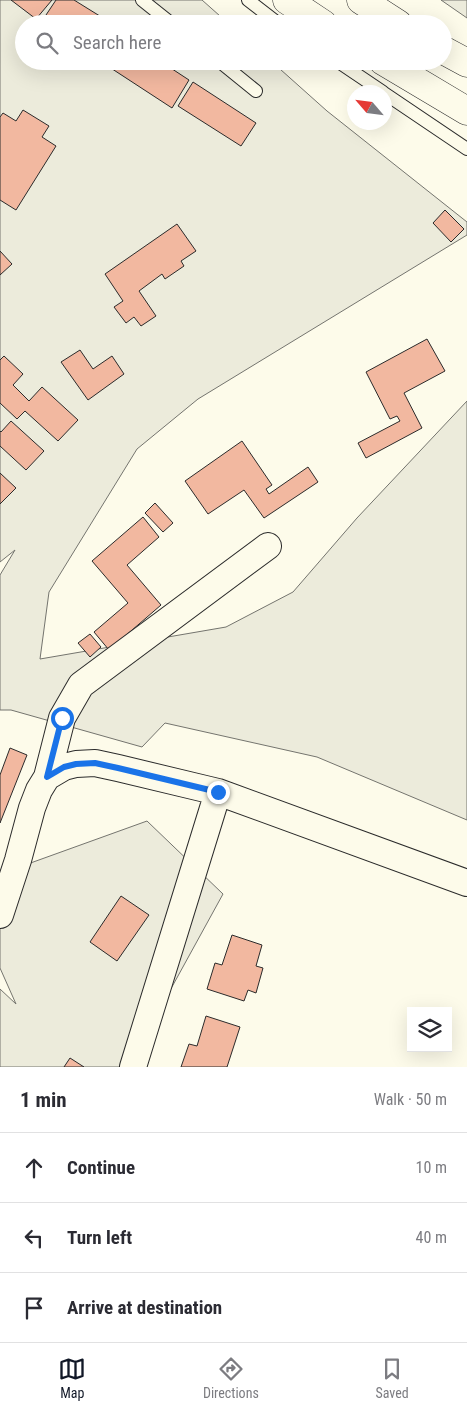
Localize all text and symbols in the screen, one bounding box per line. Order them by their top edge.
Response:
search box [15,15,452,70]
icon: search [33,29,61,57]
text: Search here [73,31,161,54]
north arrow [347,85,392,130]
route start [51,707,74,730]
route end [207,781,230,804]
map controls [407,1007,452,1052]
button: layers [407,1007,452,1052]
text: 1 min [20,1088,67,1112]
text: Walk · 50 m [374,1090,447,1109]
icon: ahead [20,1154,48,1182]
text: Continue [67,1156,135,1179]
text: 10 m [415,1158,447,1177]
icon: left [20,1224,48,1252]
text: Turn left [67,1226,132,1249]
text: 40 m [415,1228,447,1247]
icon: arrive [20,1294,48,1322]
text: Arrive at destination [67,1296,222,1319]
tab: Map [58,1355,86,1401]
tab: Directions [203,1355,259,1401]
tab: Saved [375,1355,409,1401]

